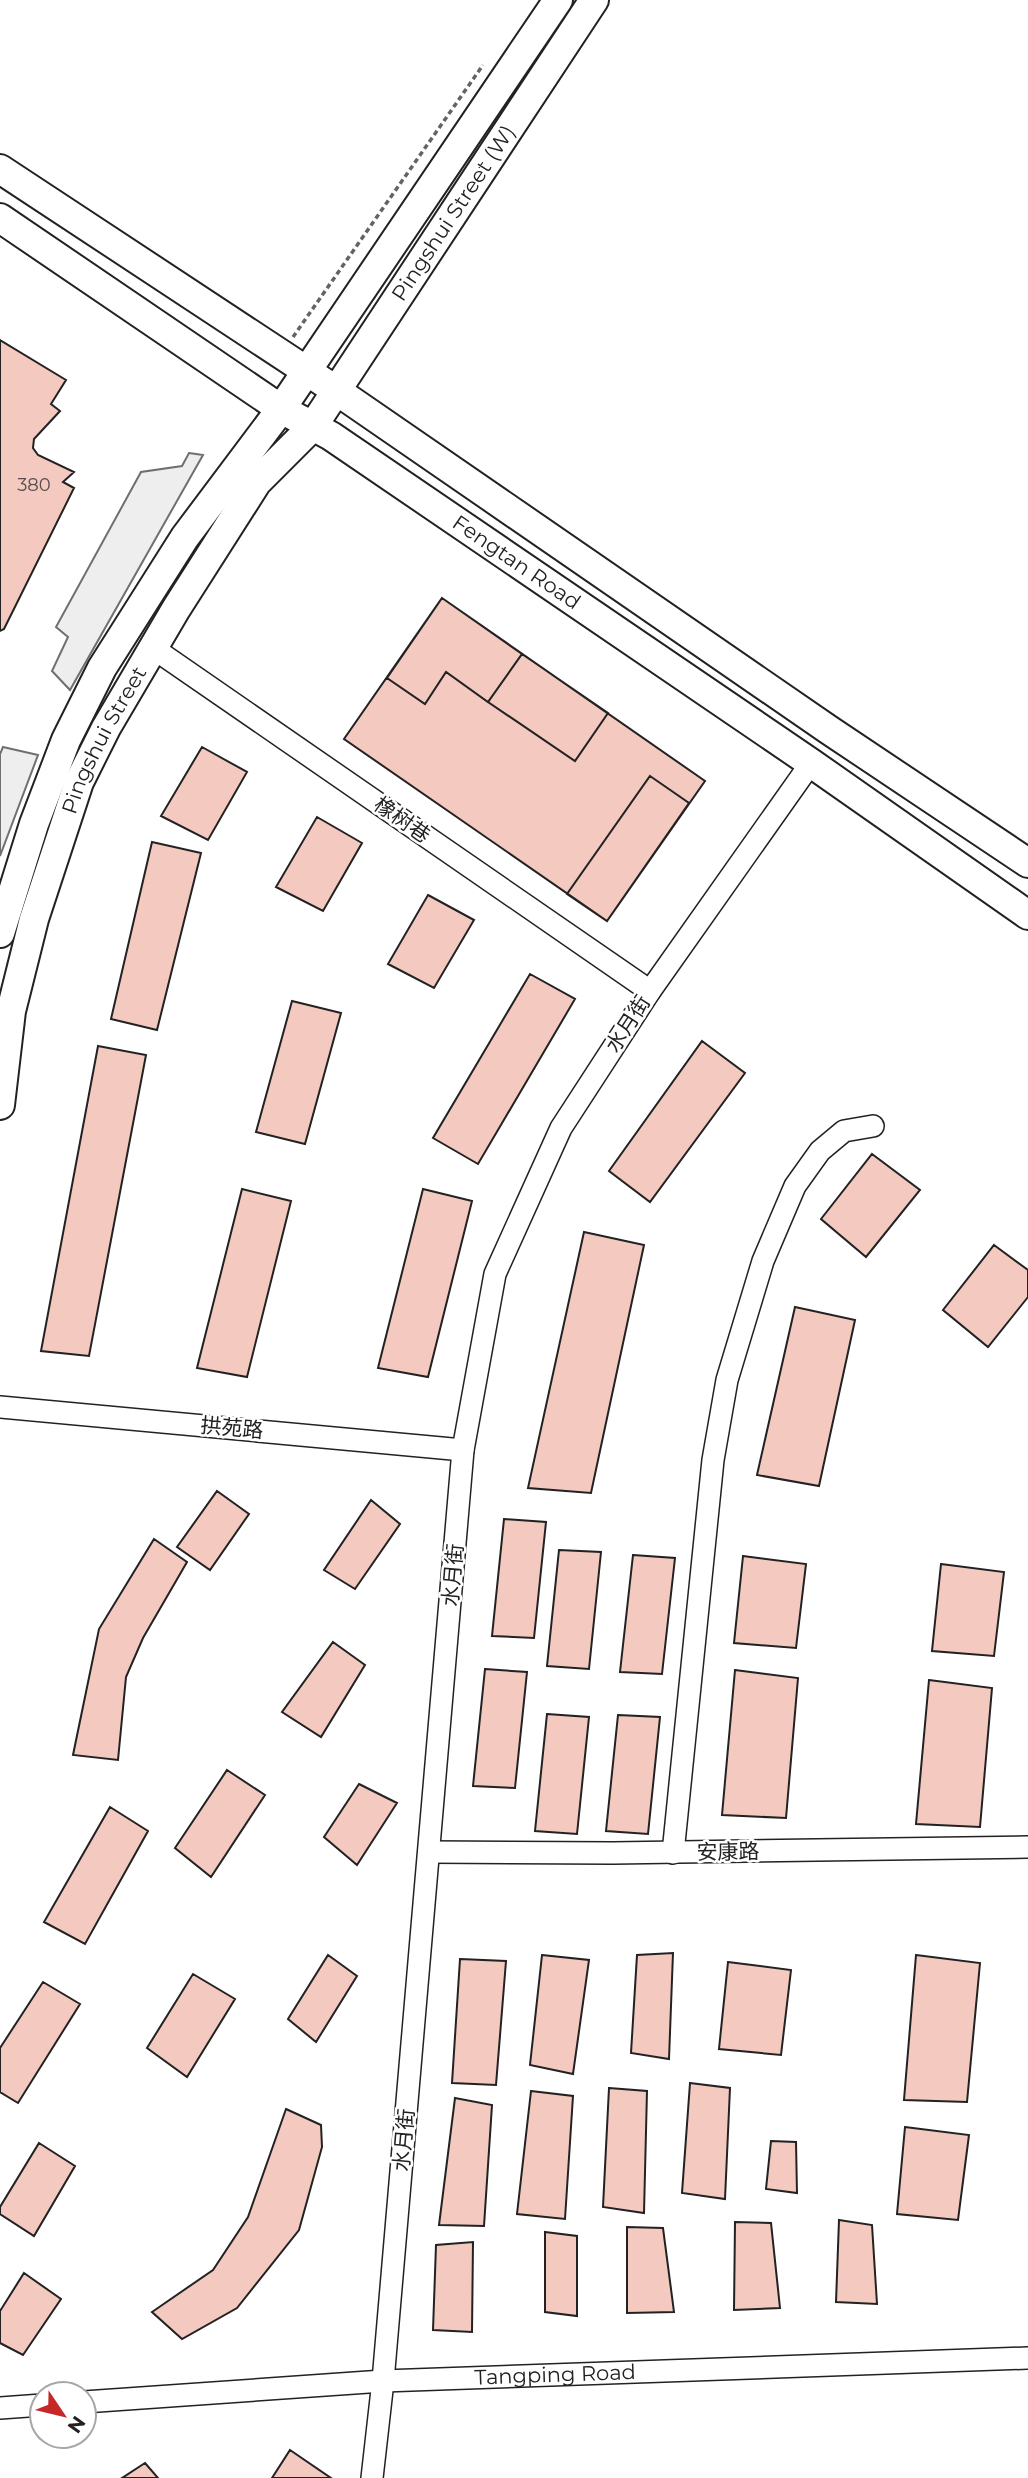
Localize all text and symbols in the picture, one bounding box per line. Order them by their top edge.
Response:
street label: Pingshui Street (W) [386,120,520,305]
house number: 380 [17,474,51,496]
street label: Fengtan Road [448,510,585,614]
street label: Pingshui Street [56,662,151,817]
street label: 橡树巷 [369,791,435,848]
street label: 水月街 [600,991,655,1057]
street label: 拱苑路 [200,1412,265,1443]
street label: 水月街 [437,1542,468,1607]
street label: 安康路 [696,1838,760,1865]
street label: 水月街 [388,2107,419,2172]
street label: Tangping Road [474,2359,636,2390]
north arrow [28,2380,98,2450]
text: N [63,2412,90,2437]

